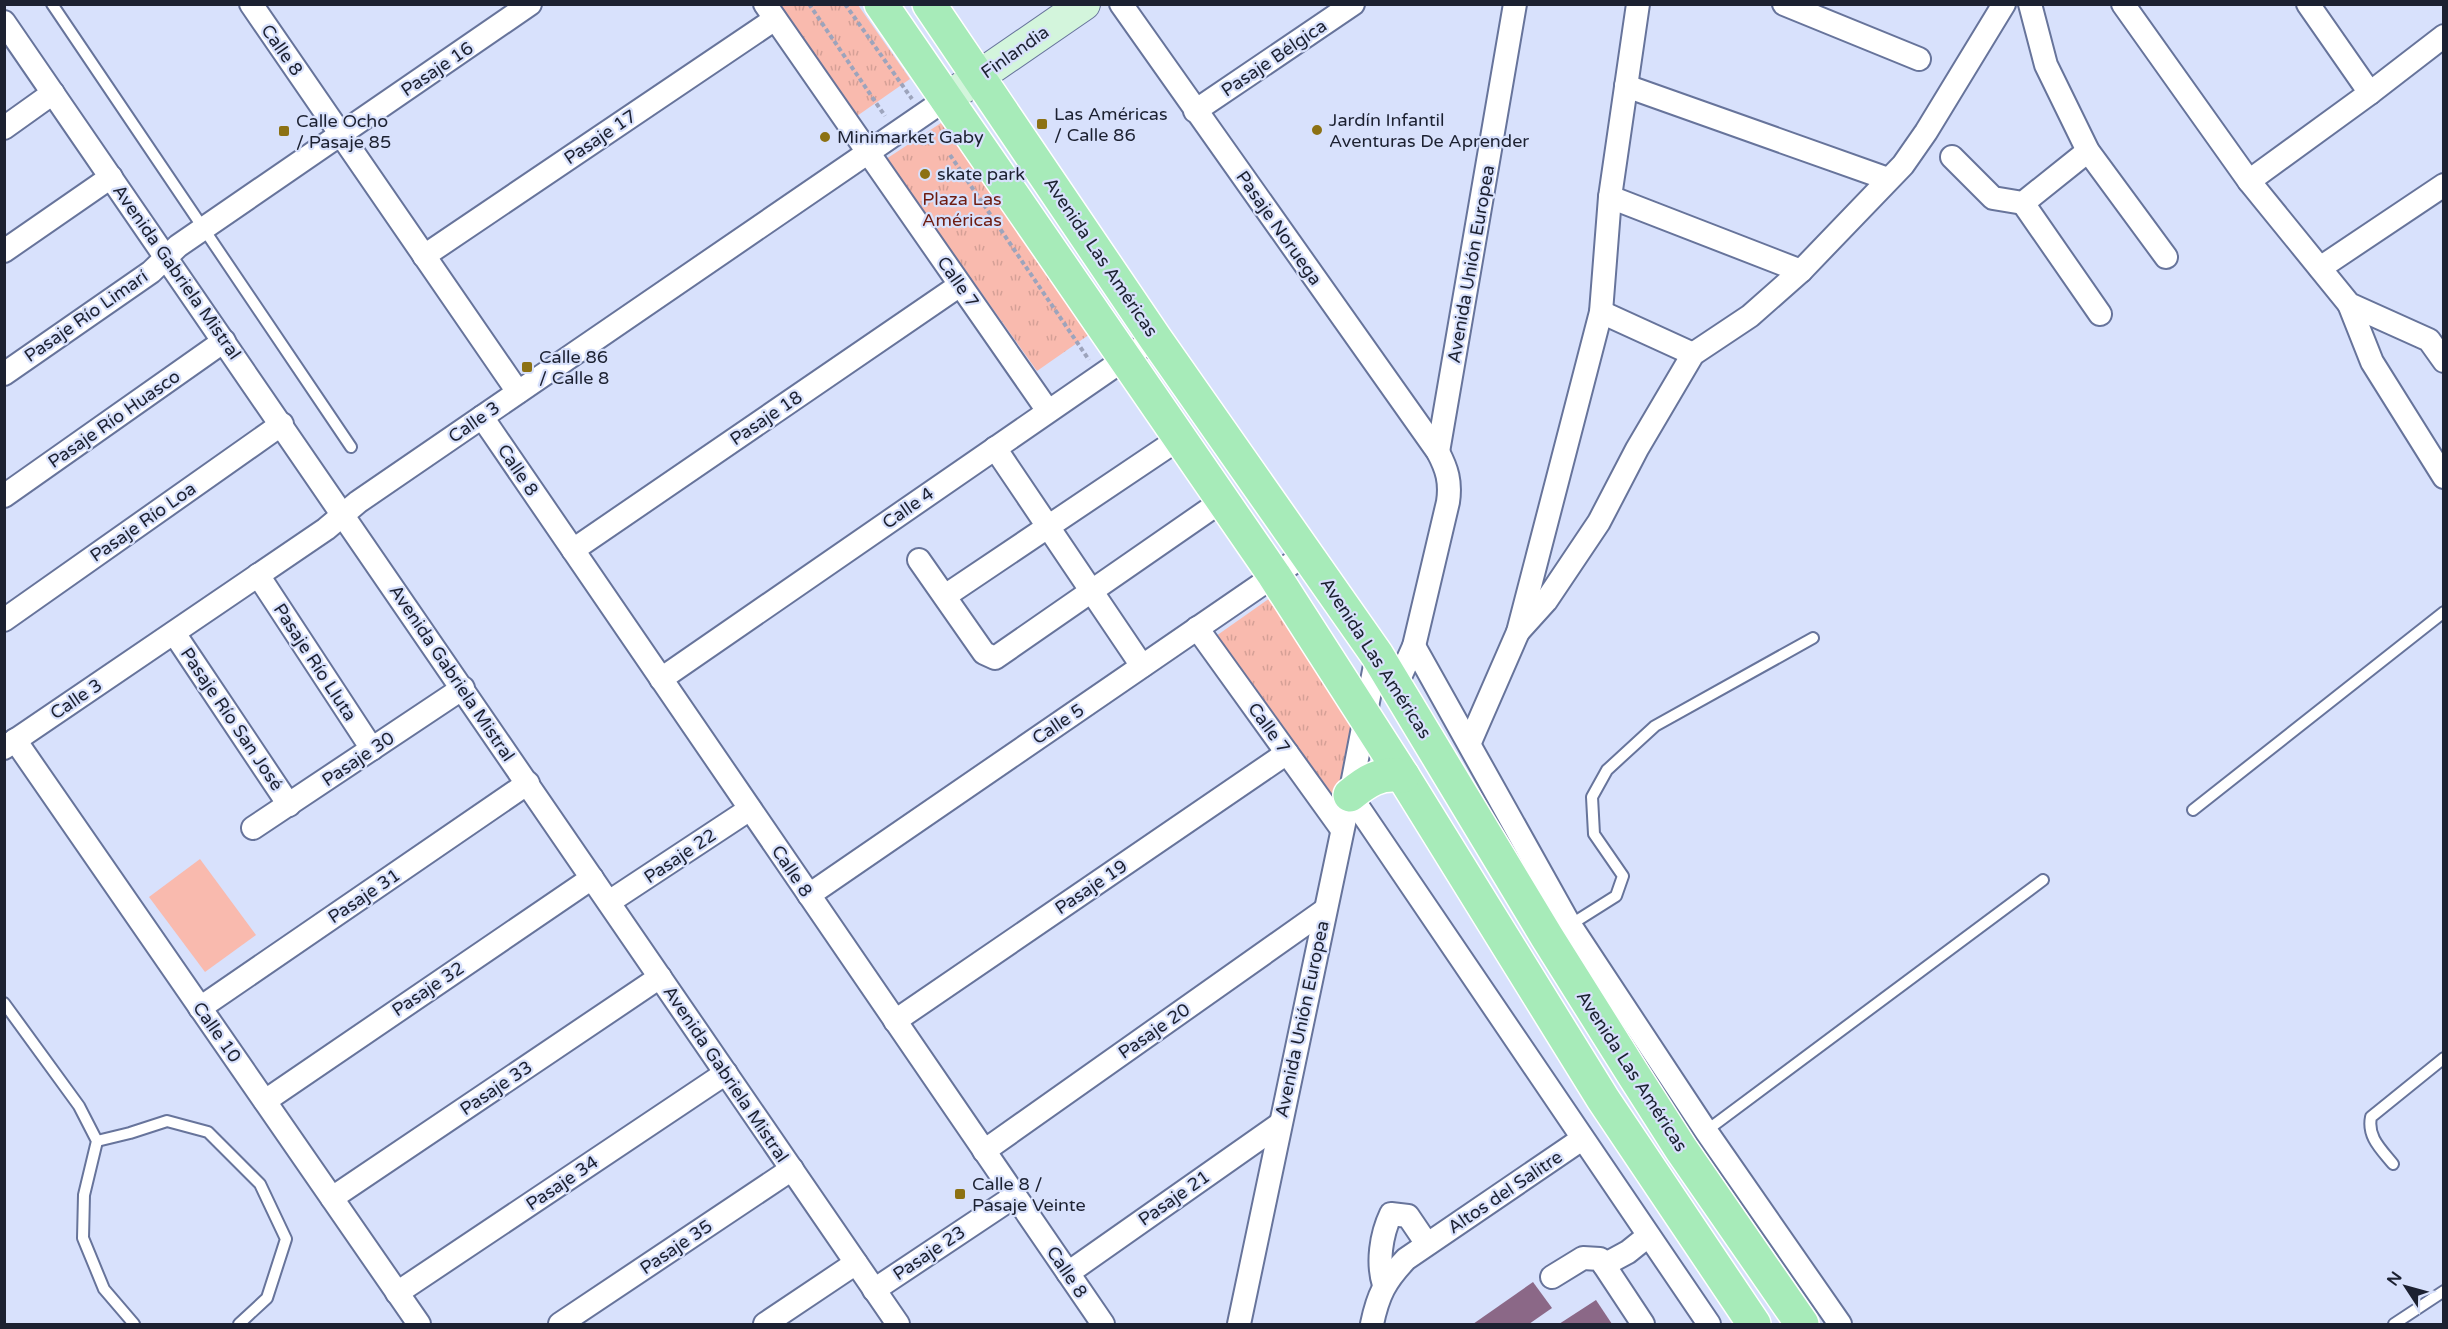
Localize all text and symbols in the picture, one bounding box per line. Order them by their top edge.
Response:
street label: Pasaje Bélgica [1217,15,1331,101]
street label: Calle 8 [256,20,308,80]
street label: Finlandia [977,21,1053,83]
street label: Pasaje 16 [397,37,477,101]
place label: Las Américas / Calle 86 [1054,103,1168,146]
street label: Pasaje 17 [560,105,640,169]
place label: Jardín Infantil Aventuras De Aprender [1329,109,1529,152]
place label: Calle Ocho / Pasaje 85 [296,110,391,153]
marker: Las Américas / Calle 86 [1035,117,1049,131]
marker: Jardín Infantil Aventuras De Aprender [1310,123,1324,137]
marker: Calle Ocho / Pasaje 85 [277,124,291,138]
place label: Minimarket Gaby [837,126,984,148]
marker: Minimarket Gaby [818,130,832,144]
place label: skate park [937,163,1025,185]
street label: Avenida Unión Europea [1443,163,1499,365]
marker: skate park [918,167,932,181]
street label: Pasaje Noruega [1231,167,1327,289]
street label: Avenida Las Américas [1039,173,1163,341]
street label: Avenida Gabriela Mistral [108,180,246,364]
park label: Plaza Las Américas [922,188,1002,231]
street label: Calle 7 [932,252,984,312]
street label: Pasaje Río Limarí [20,265,152,367]
place label: Calle 86 / Calle 8 [539,346,609,389]
marker: Calle 86 / Calle 8 [520,360,534,374]
street label: Pasaje Río Huasco [44,365,184,473]
street label: Pasaje 18 [726,386,806,450]
street label: Calle 3 [444,396,504,448]
street label: Calle 8 [493,440,543,500]
street label: Pasaje Río Loa [86,477,200,567]
street label: Calle 4 [878,482,938,534]
street label: Avenida Las Américas [1316,573,1436,743]
street label: Avenida Gabriela Mistral [385,580,519,766]
street label: Pasaje Río Lluta [269,599,361,725]
street label: Pasaje Río San José [176,643,288,795]
street label: Calle 3 [46,674,106,724]
street label: Calle 7 [1243,698,1295,758]
street label: Calle 5 [1028,699,1088,749]
street label: Pasaje 30 [318,727,398,791]
street label: Pasaje 22 [640,824,720,888]
street label: Calle 8 [767,841,817,901]
street label: Pasaje 19 [1051,855,1131,919]
street label: Pasaje 31 [324,864,404,928]
street label: Avenida Unión Europea [1270,919,1334,1119]
street label: Pasaje 32 [388,957,468,1021]
street label: Avenida Gabriela Mistral [659,981,793,1167]
street label: Avenida Las Américas [1572,986,1692,1156]
street label: Calle 10 [188,997,246,1067]
street label: Pasaje 20 [1114,998,1194,1064]
street label: Pasaje 33 [456,1056,536,1120]
street label: Altos del Salitre [1444,1146,1566,1238]
street label: Pasaje 34 [522,1151,602,1215]
street label: Pasaje 21 [1134,1165,1214,1231]
place label: Calle 8 / Pasaje Veinte [972,1173,1086,1216]
marker: Calle 8 / Pasaje Veinte [953,1187,967,1201]
street label: Pasaje 35 [636,1215,716,1279]
street label: Pasaje 23 [889,1221,969,1285]
street label: Calle 8 [1042,1242,1092,1302]
north arrow [2376,1257,2436,1317]
text: N [2383,1268,2407,1290]

